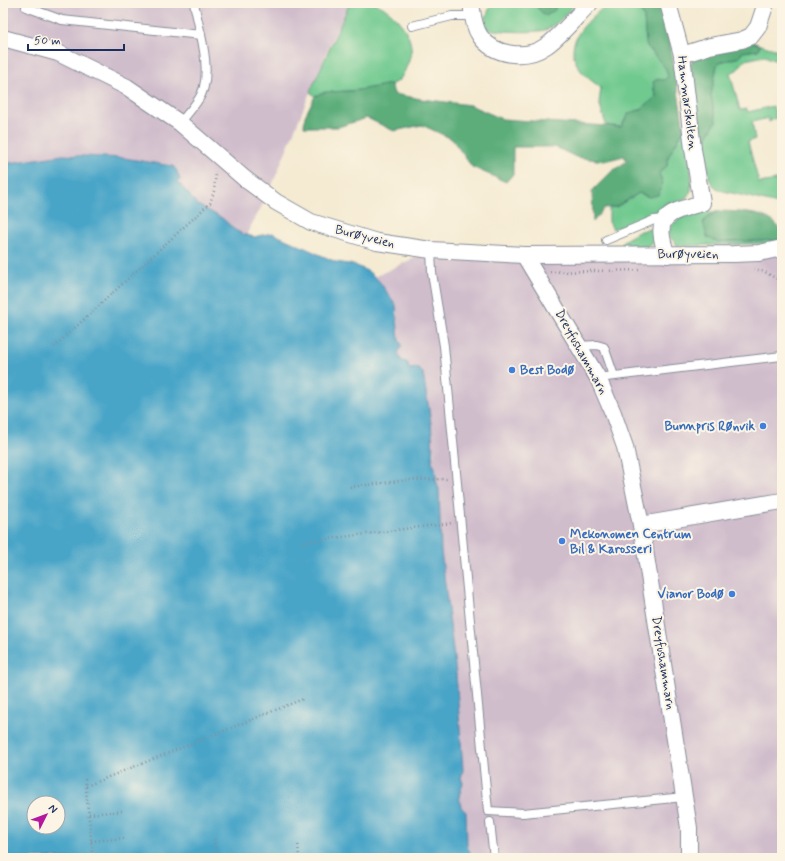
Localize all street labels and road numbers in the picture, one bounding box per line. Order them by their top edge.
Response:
street label: Hammarskolten [673,55,701,151]
street label: Burøyveien [333,221,397,253]
street label: Burøyveien [658,246,718,263]
street label: Dreyfushammarn [551,306,611,398]
street label: Dreyfushammarn [647,615,679,711]

